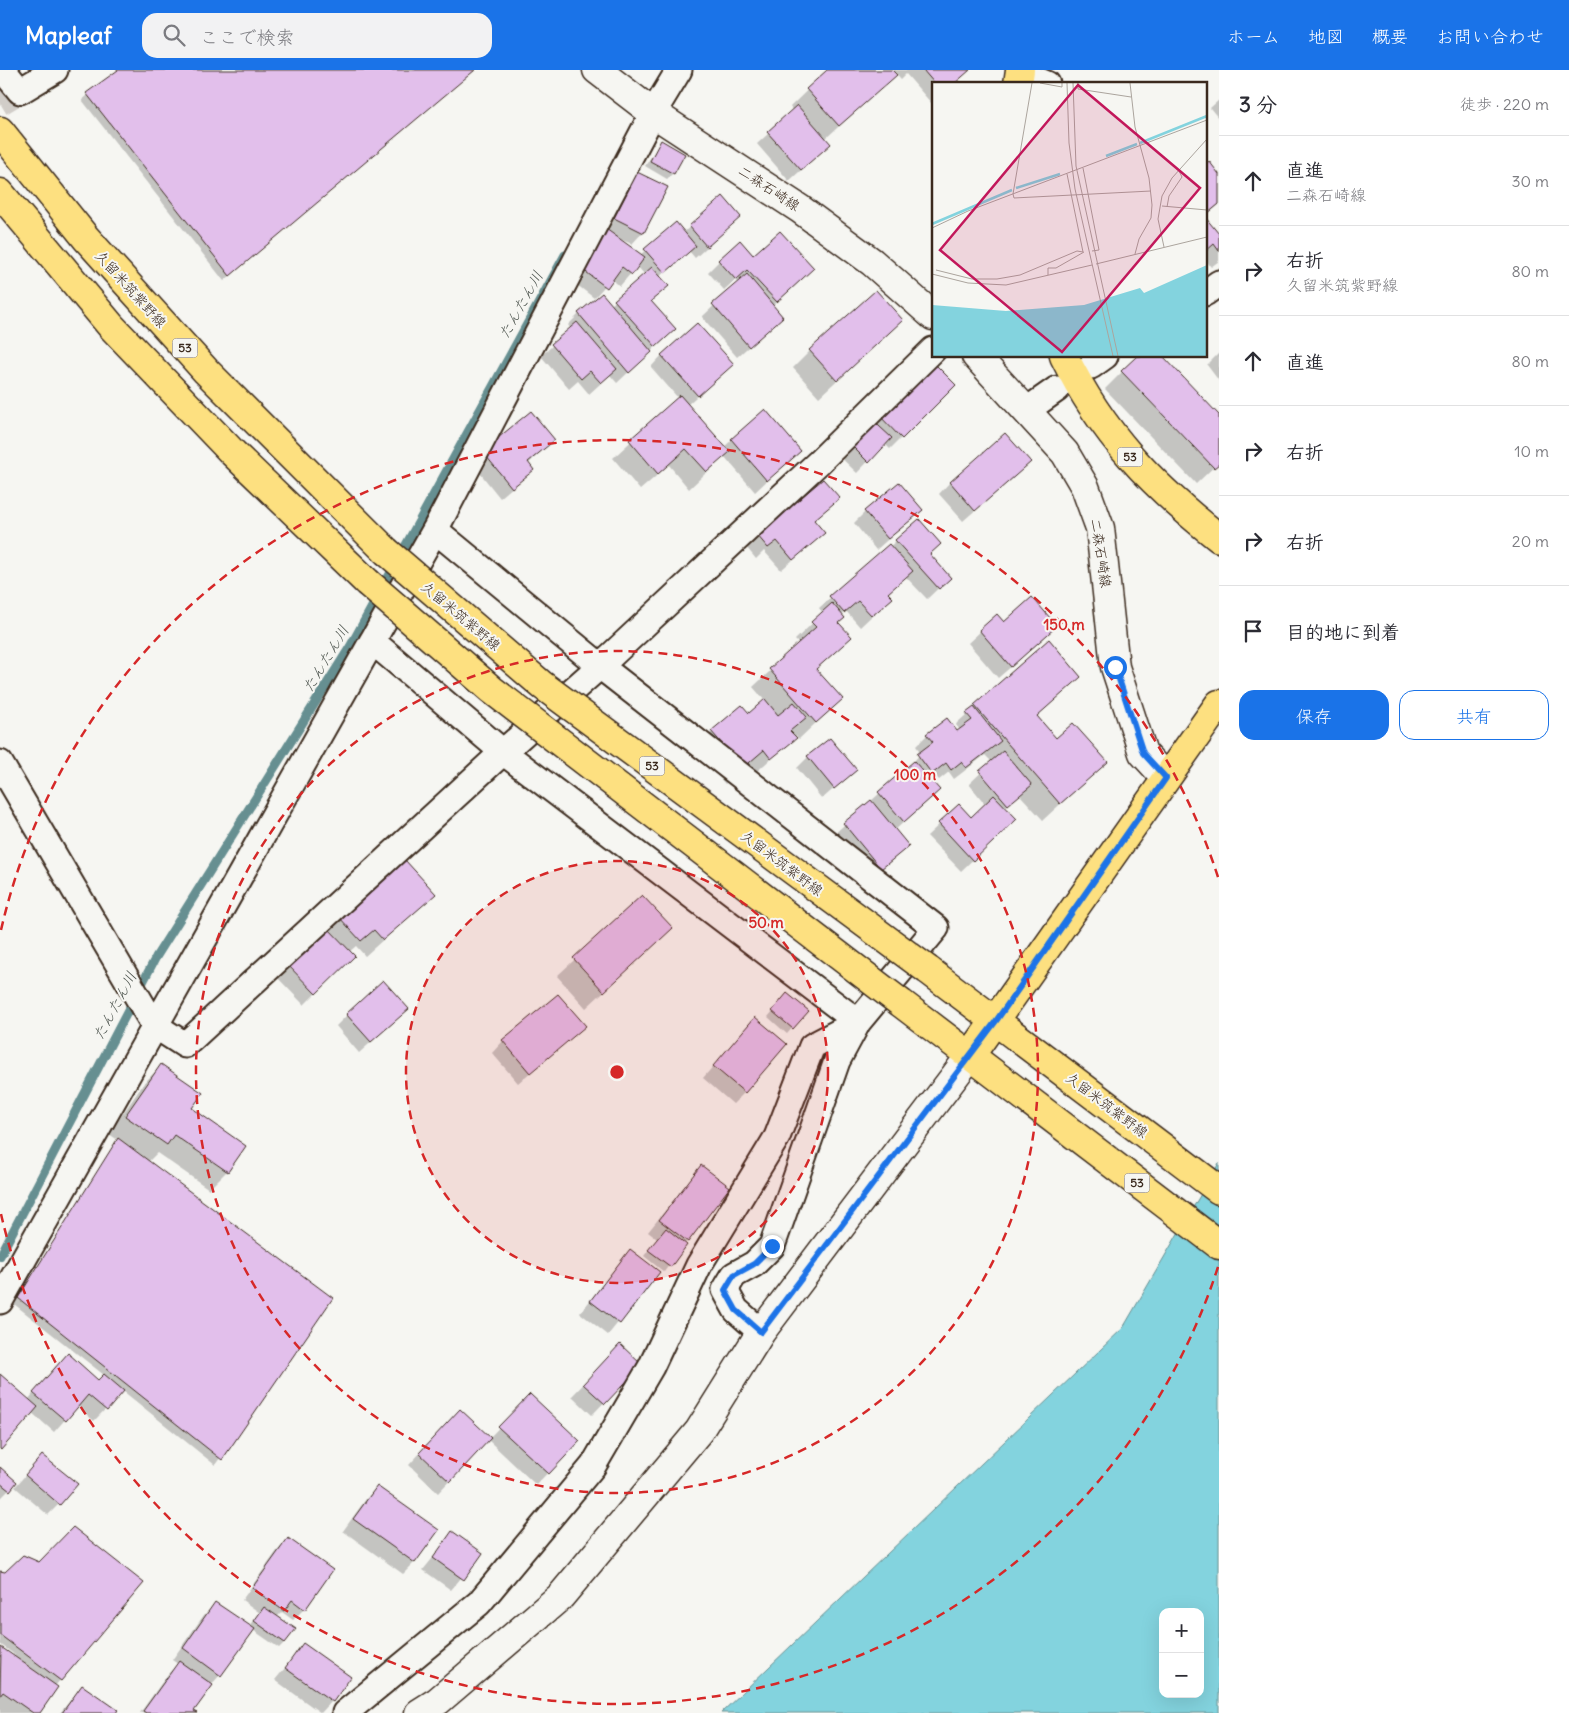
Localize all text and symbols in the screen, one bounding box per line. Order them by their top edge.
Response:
search box [142,13,492,58]
text: Mapleaf [25,20,112,50]
icon: search [160,21,188,49]
text: ここで検索 [200,25,295,49]
text: ホーム [1227,25,1280,48]
text: 地図 [1308,25,1344,48]
text: 概要 [1372,25,1408,48]
text: お問い合わせ [1436,25,1544,48]
inset map [932,82,1206,358]
text: 3 分 [1239,91,1277,118]
text: 徒歩 · 220 m [1460,94,1549,114]
text: 直進 [1286,158,1324,182]
street label: 二森石崎線 [735,161,803,215]
icon: ahead [1239,167,1267,195]
text: 30 m [1512,171,1549,191]
text: 二森石崎線 [1286,185,1366,205]
street label: 久留米筑紫野線 [92,247,170,331]
text: 右折 [1286,248,1324,272]
icon: right [1239,257,1267,285]
text: 80 m [1511,261,1549,281]
water label: たんたん川 [494,267,547,342]
text: 久留米筑紫野線 [1286,275,1398,295]
road number: 53 [172,338,198,358]
icon: ahead [1239,347,1267,375]
text: 直進 [1286,350,1324,374]
text: 80 m [1511,351,1549,371]
icon: right [1239,437,1267,465]
text: 右折 [1286,440,1324,464]
text: 10 m [1514,441,1549,461]
road number: 53 [1118,448,1142,467]
street label: 二森石崎線 [1087,517,1115,589]
icon: right [1239,527,1267,555]
text: 右折 [1286,530,1324,554]
text: 20 m [1512,531,1549,551]
street label: 久留米筑紫野線 [418,578,504,654]
text: 150 m [1043,615,1085,634]
icon: arrive [1239,617,1267,645]
text: 目的地に到着 [1286,620,1400,644]
water label: たんたん川 [298,622,353,696]
route start [1104,656,1127,679]
button: 保存 [1239,690,1389,740]
button: 共有 [1399,690,1549,740]
road number: 53 [640,756,664,776]
text: 100 m [894,765,936,784]
street label: 久留米筑紫野線 [737,826,827,900]
text: 50 m [748,913,784,932]
water label: たんたん川 [89,968,141,1043]
centre of rings [608,1063,626,1081]
street label: 久留米筑紫野線 [1062,1068,1152,1142]
road number: 53 [1124,1174,1150,1192]
route end [761,1235,784,1258]
map controls [1159,1608,1204,1698]
button: + [1159,1608,1204,1653]
button: − [1159,1653,1204,1698]

